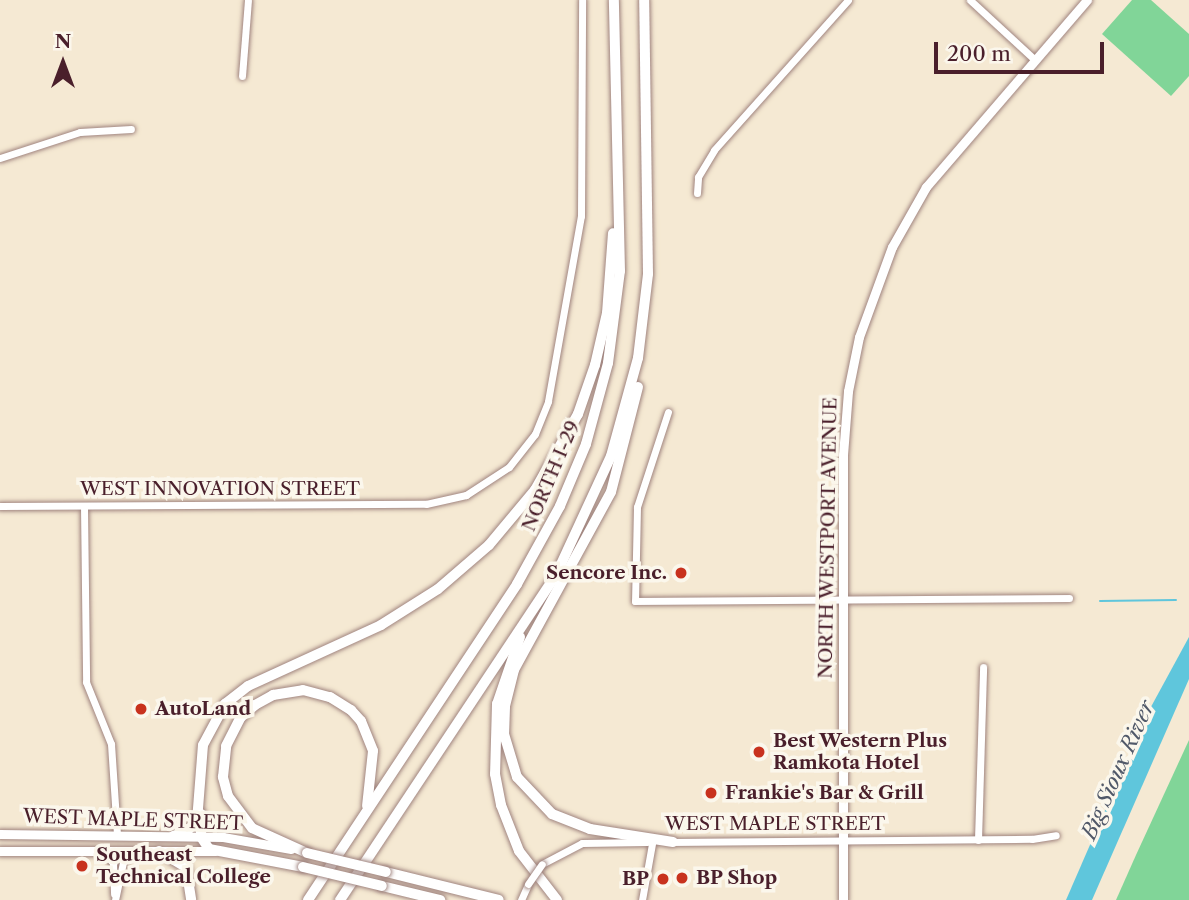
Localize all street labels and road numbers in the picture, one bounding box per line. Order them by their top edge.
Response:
street label: NORTH WESTPORT AVENUE [814,396,842,680]
street label: NORTH I-29 [517,417,585,535]
street label: WEST INNOVATION STREET [80,478,360,500]
street label: WEST MAPLE STREET [22,805,244,835]
street label: WEST MAPLE STREET [665,813,885,835]

